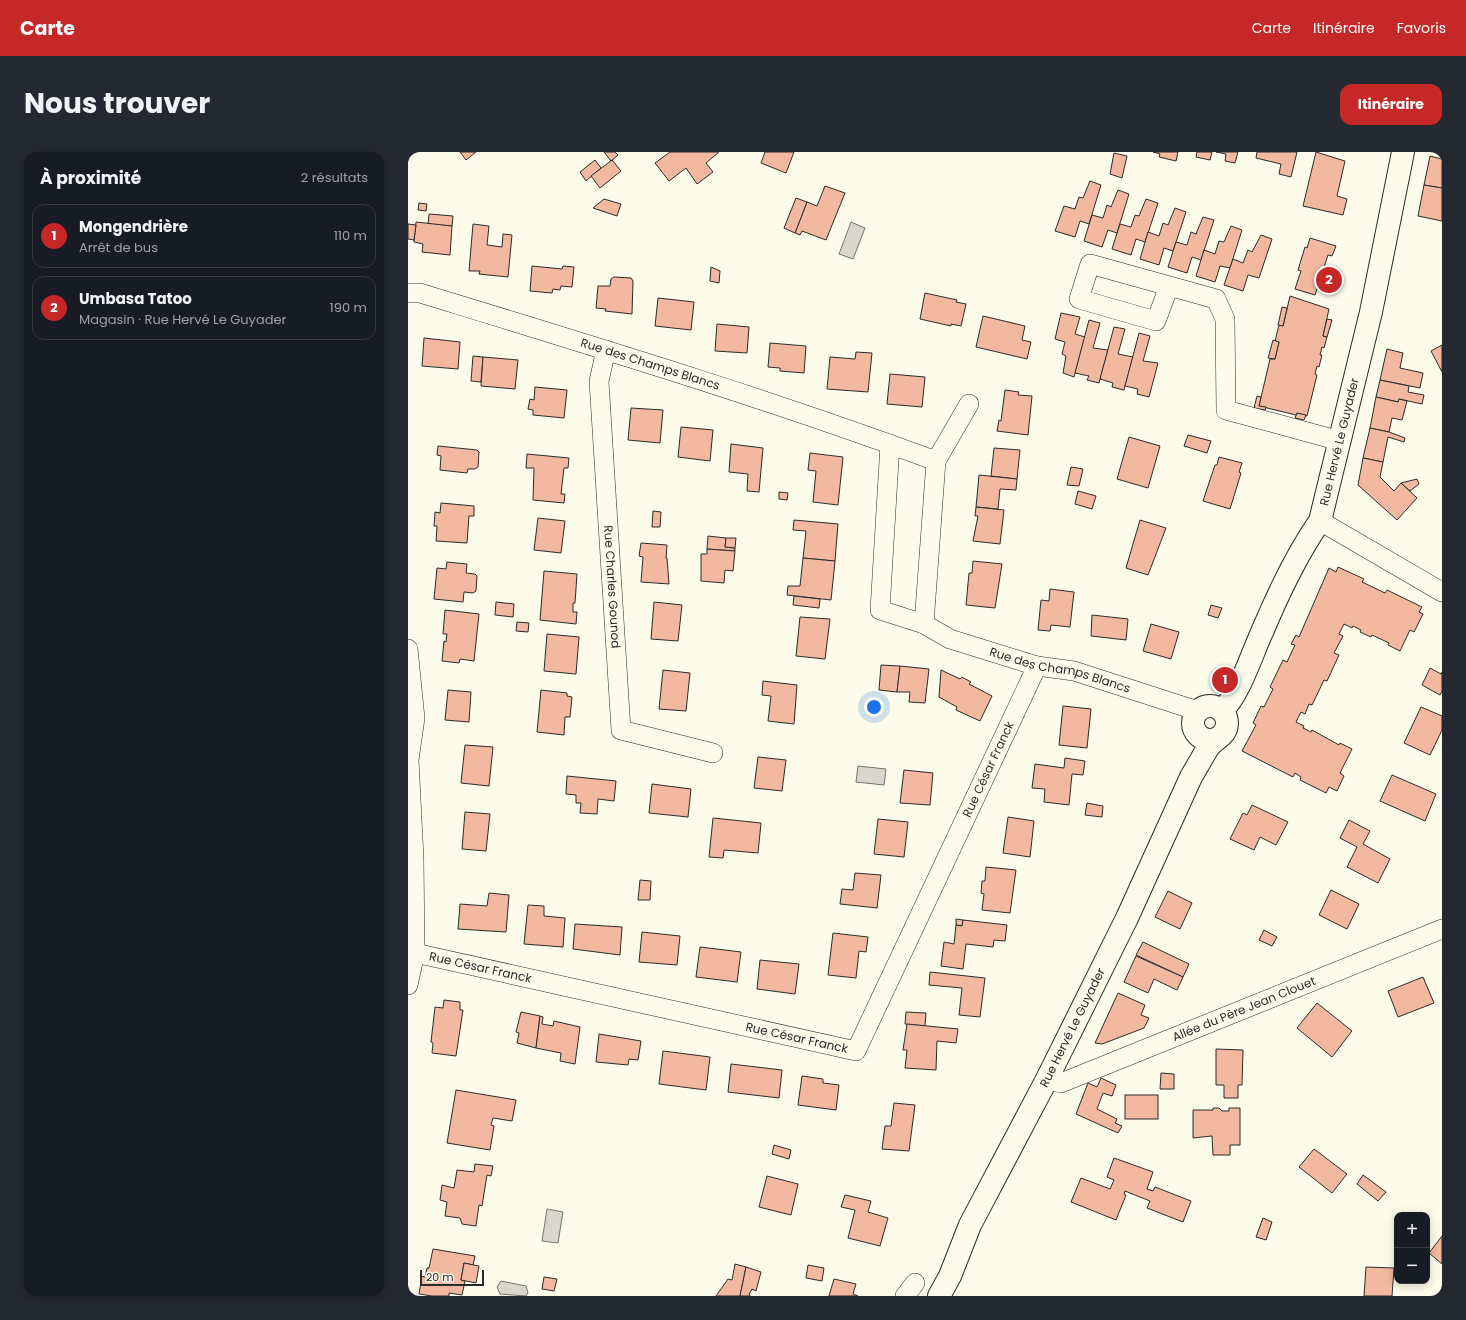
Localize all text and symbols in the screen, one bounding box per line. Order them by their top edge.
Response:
text: Carte [20,15,75,42]
text: Carte [1252,18,1291,38]
text: Itinéraire [1313,18,1375,38]
text: Favoris [1397,18,1446,38]
text: Nous trouver [24,84,210,123]
button: Itinéraire [1340,84,1442,125]
text: À proximité [40,166,141,190]
text: 2 résultats [301,168,368,187]
text: Mongendrière [79,216,188,237]
text: 1 [52,226,56,245]
text: 110 m [334,226,367,245]
text: Arrêt de bus [79,238,158,257]
pin: 2 [1316,265,1342,295]
text: Umbasa Tatoo [79,288,192,309]
text: 2 [50,298,58,317]
text: 190 m [330,298,367,317]
text: Magasin · Rue Hervé Le Guyader [79,310,286,329]
street label: Rue des Champs Blancs [578,334,722,394]
street label: Rue Hervé Le Guyader [1315,375,1363,507]
street label: Rue Charles Gounod [600,525,625,649]
street label: Rue des Champs Blancs [988,643,1133,697]
pin: 1 [1212,665,1238,695]
your location [864,697,884,717]
street label: Rue César Franck [958,718,1018,820]
street label: Rue César Franck [428,947,534,987]
street label: Rue Hervé Le Guyader [1035,964,1109,1090]
street label: Allée du Père Jean Clouet [1170,972,1318,1045]
street label: Rue César Franck [744,1018,850,1057]
map controls [1394,1212,1430,1284]
button: + [1394,1212,1430,1248]
button: − [1394,1248,1430,1284]
scale bar [420,1268,484,1287]
text: 20 m [426,1269,454,1285]

